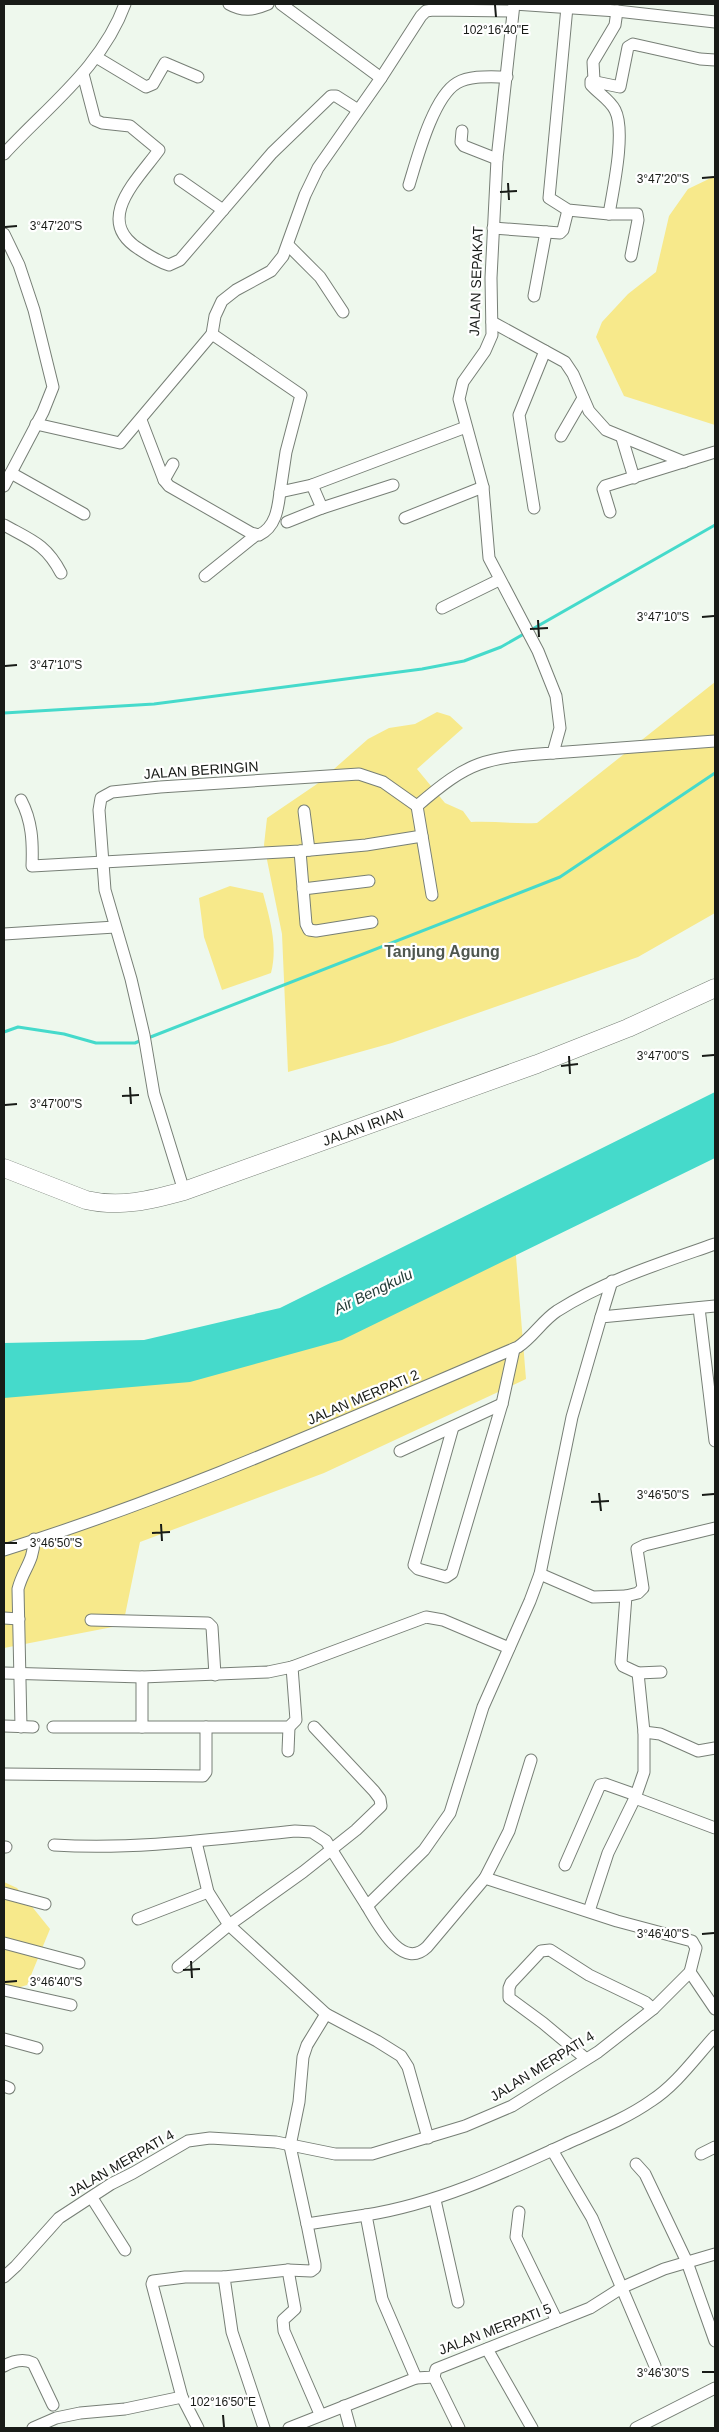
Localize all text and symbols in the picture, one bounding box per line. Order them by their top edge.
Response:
text: 102°16'40"E [463,23,529,37]
text: 3°47'20"S [637,172,689,186]
text: 3°47'20"S [30,219,82,233]
street label: JALAN SEPAKAT [466,225,486,336]
text: 3°47'10"S [637,610,689,624]
text: 3°47'10"S [30,658,82,672]
street label: JALAN BERINGIN [143,758,259,782]
district label: Tanjung Agung [384,943,500,960]
text: 3°47'00"S [637,1049,689,1063]
text: 3°47'00"S [30,1097,82,1111]
street label: JALAN IRIAN [320,1105,406,1149]
water label: Air Bengkulu [330,1264,416,1318]
street label: JALAN MERPATI 2 [305,1366,421,1428]
text: 3°46'50"S [637,1488,689,1502]
text: 3°46'50"S [30,1536,82,1550]
text: 3°46'40"S [637,1927,689,1941]
text: 3°46'40"S [30,1975,82,1989]
street label: JALAN MERPATI 4 [487,2027,597,2104]
street label: JALAN MERPATI 4 [65,2126,177,2200]
street label: JALAN MERPATI 5 [436,2300,554,2358]
text: 3°46'30"S [637,2366,689,2380]
text: 102°16'50"E [190,2395,256,2409]

